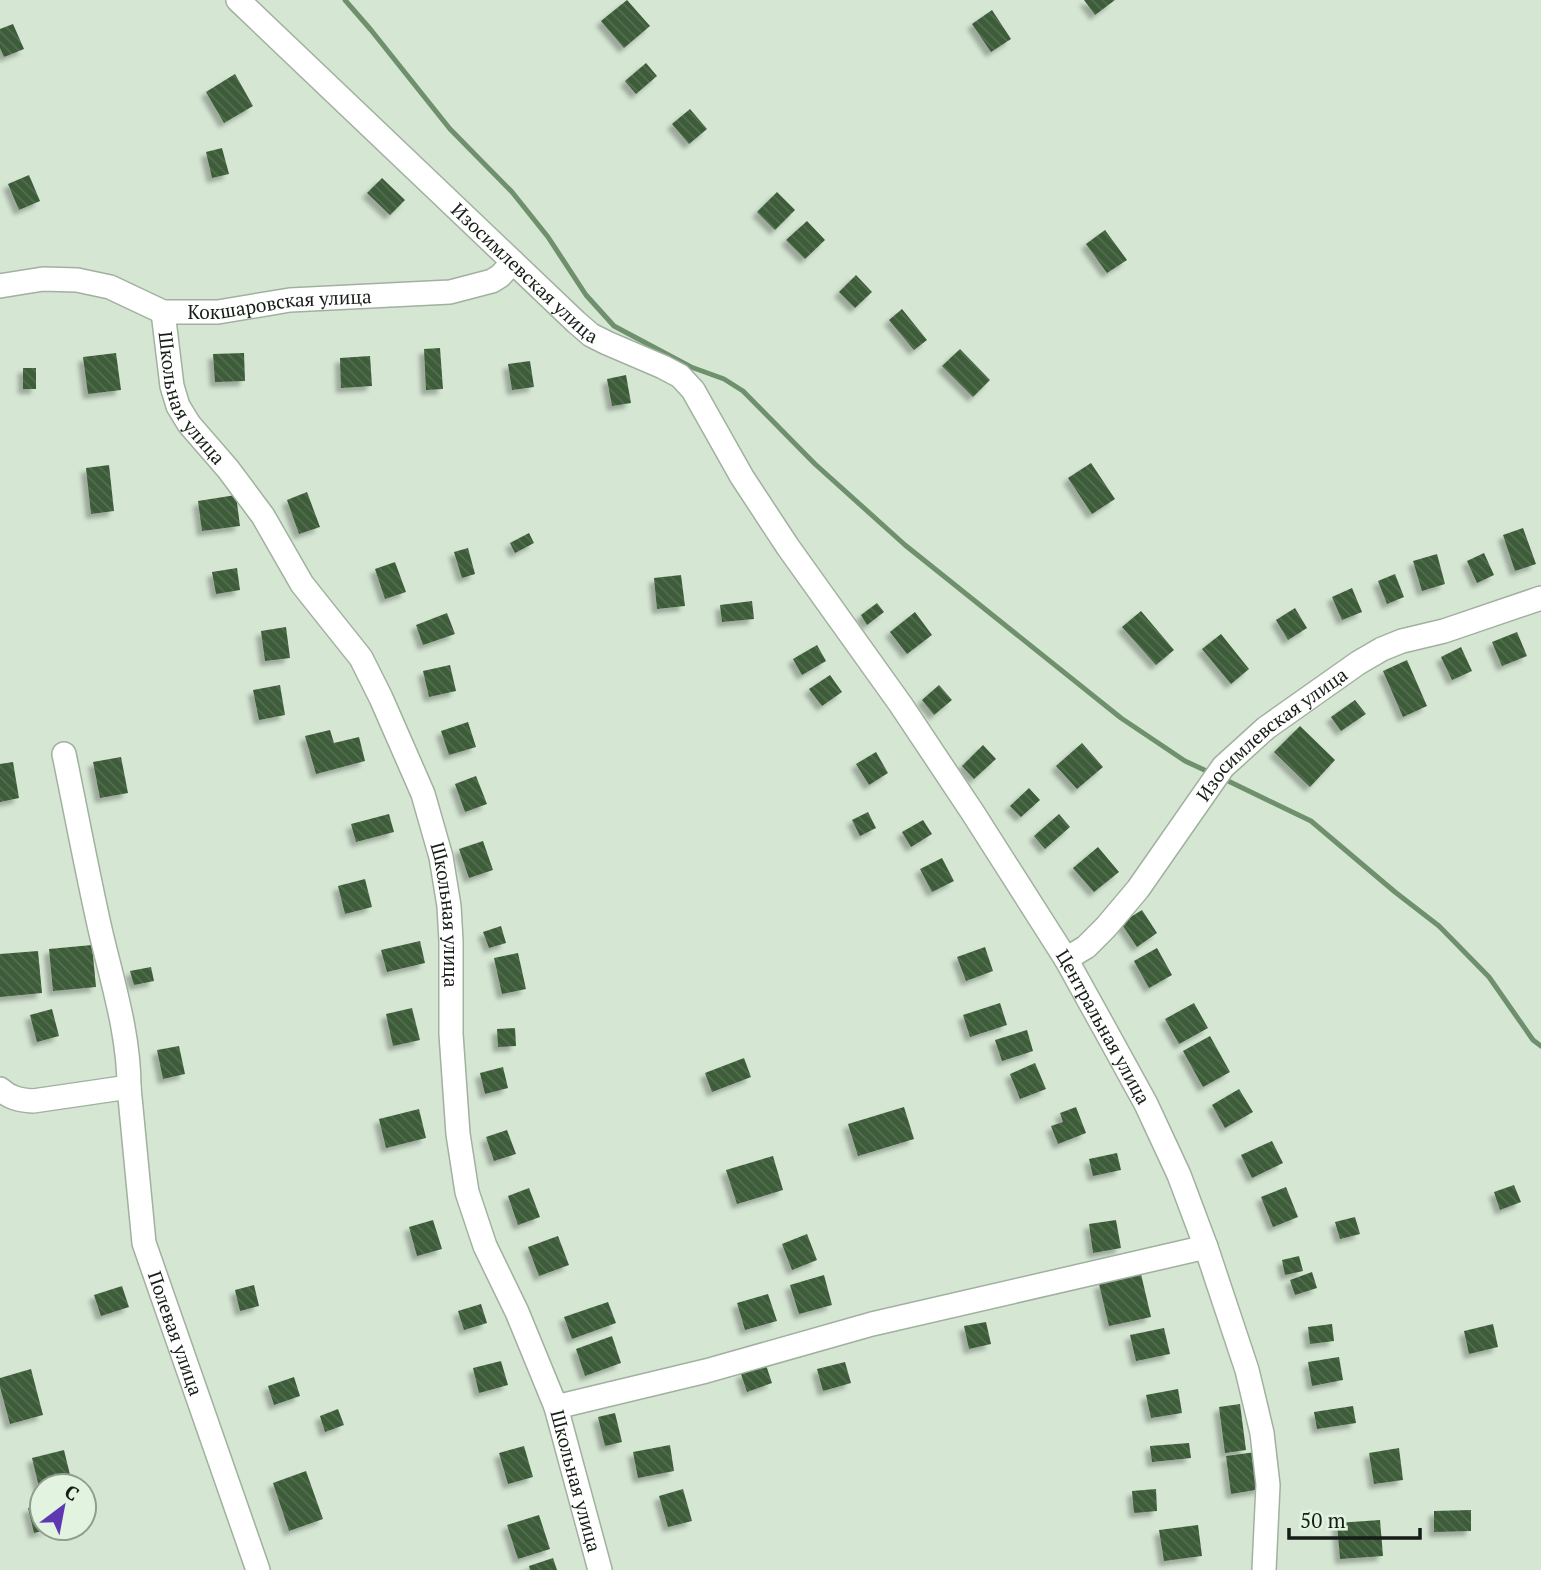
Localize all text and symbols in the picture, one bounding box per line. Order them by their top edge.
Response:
street label: Изосимлевская улица [446,197,603,349]
street label: Кокшаровская улица [188,283,372,324]
street label: Школьная улица [153,330,232,470]
street label: Изосимлевская улица [1190,661,1352,806]
street label: Школьная улица [425,839,464,988]
street label: Центральная улица [1051,944,1157,1109]
street label: Полевая улица [143,1267,209,1399]
street label: Школьная улица [545,1407,608,1555]
north arrow [28,1472,98,1542]
text: С [60,1478,84,1506]
scale bar [1289,1496,1420,1540]
text: 50 m [1300,1506,1346,1534]

